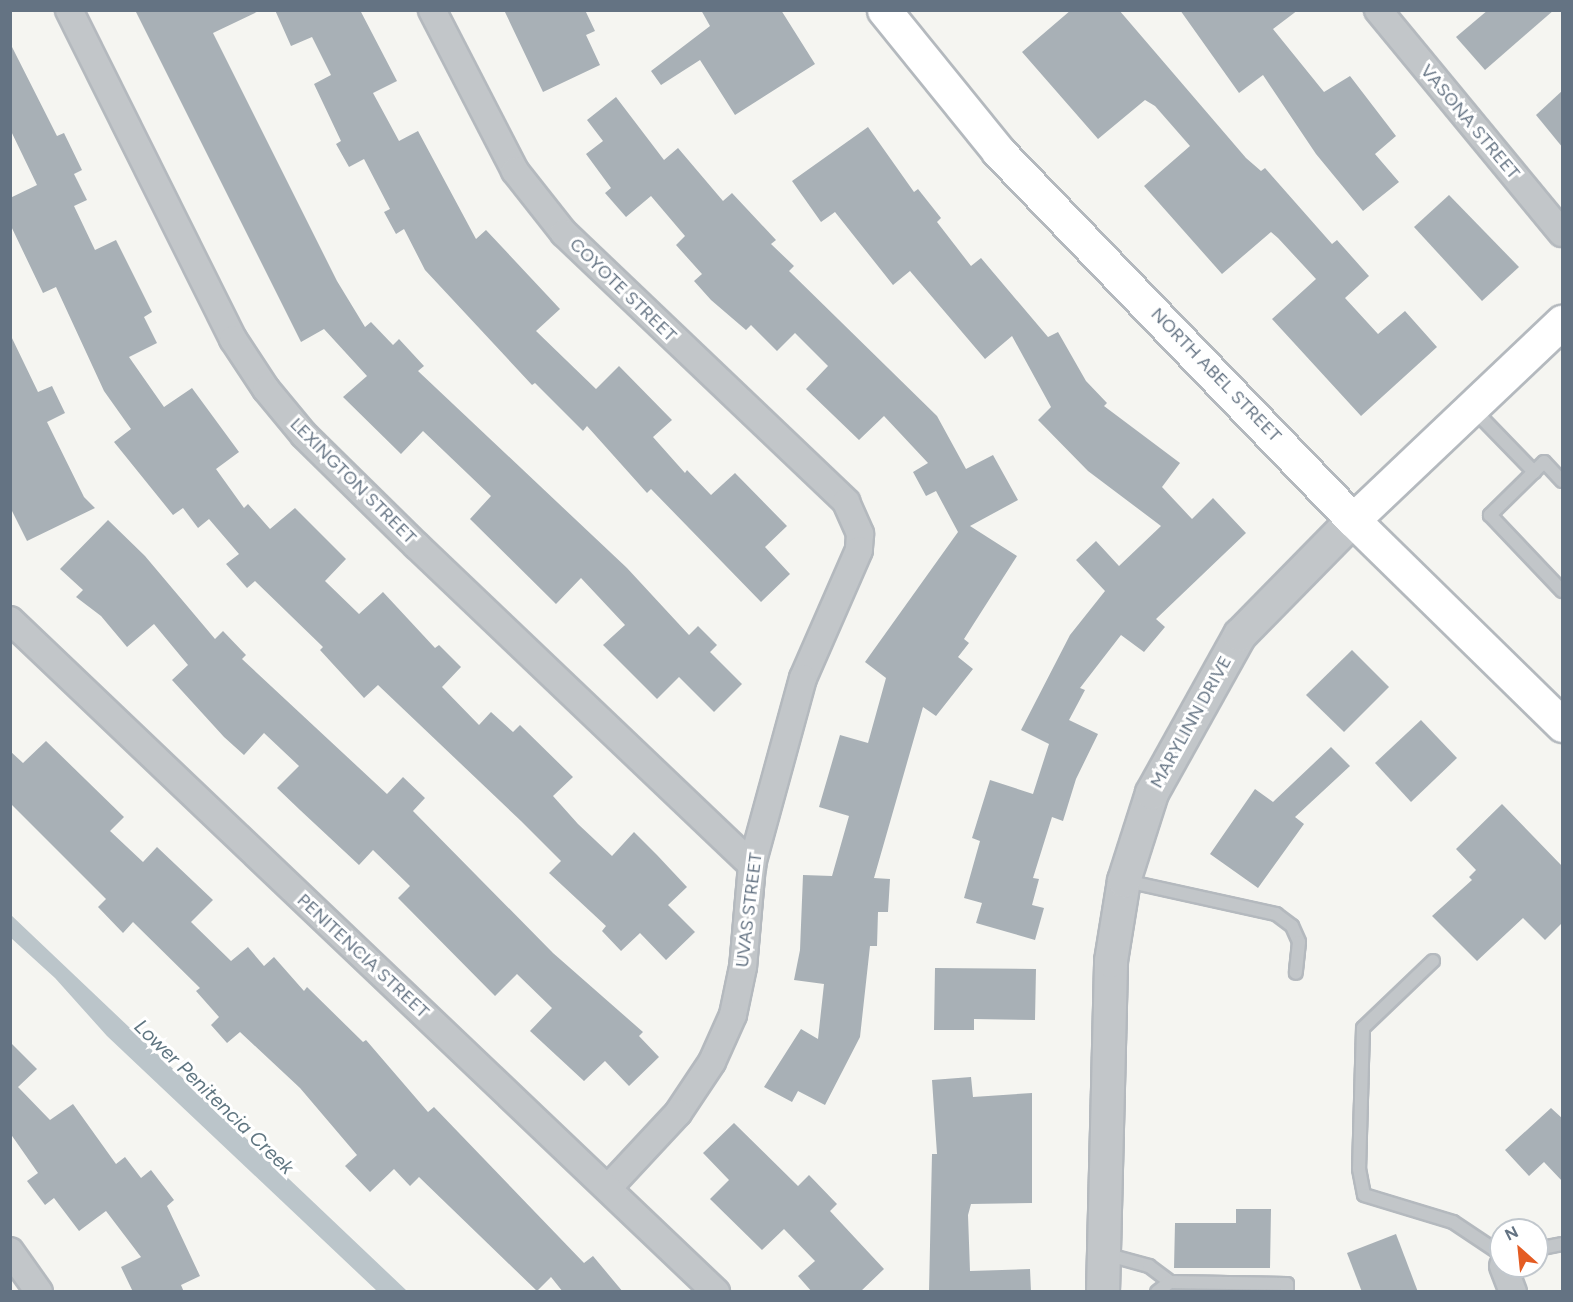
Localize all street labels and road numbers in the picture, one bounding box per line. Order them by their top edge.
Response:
street label: VASONA STREET [1416,60,1524,184]
street label: COYOTE STREET [565,234,681,346]
street label: NORTH ABEL STREET [1146,303,1286,447]
street label: LEXINGTON STREET [285,413,421,549]
street label: MARYLINN DRIVE [1146,652,1236,792]
street label: UVAS STREET [731,851,767,969]
street label: PENITENCIA STREET [293,889,433,1023]

